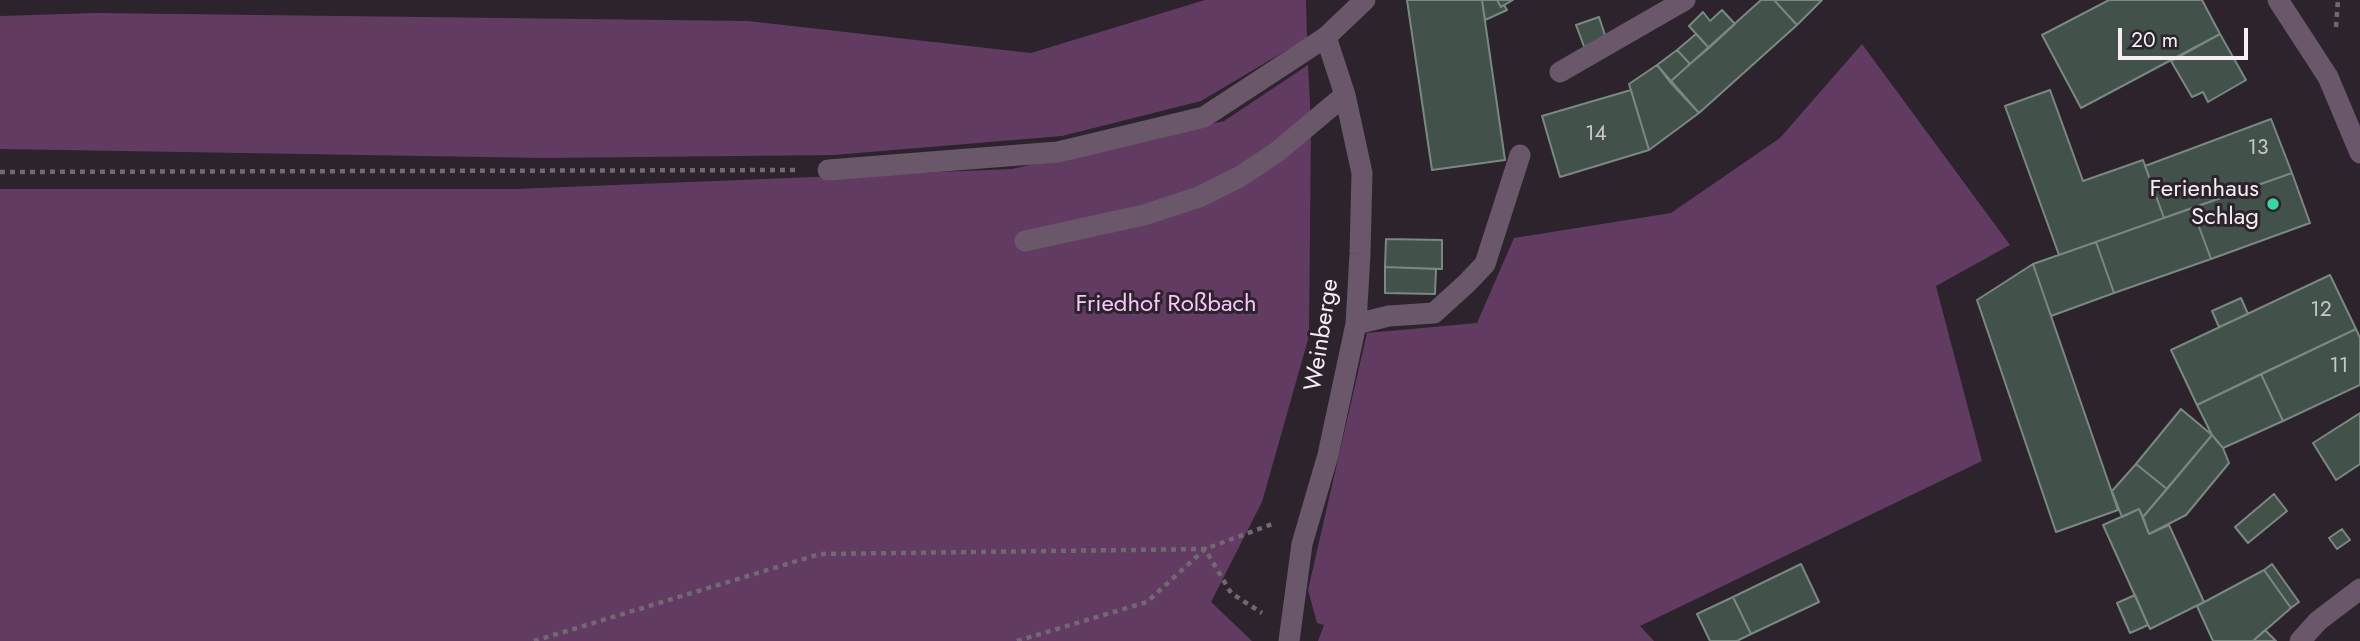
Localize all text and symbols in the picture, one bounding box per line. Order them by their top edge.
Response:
scale bar [2122,14,2252,58]
text: 20 m [2131,25,2178,55]
house number: 14 [1585,122,1607,148]
house number: 13 [2248,136,2268,162]
place label: Ferienhaus Schlag [2150,176,2259,232]
marker: Ferienhaus Schlag [2265,196,2281,212]
street label: Weinberge [1300,277,1346,393]
park label: Friedhof Roßbach [1075,291,1257,319]
house number: 12 [2310,298,2332,324]
house number: 11 [2330,354,2348,380]

